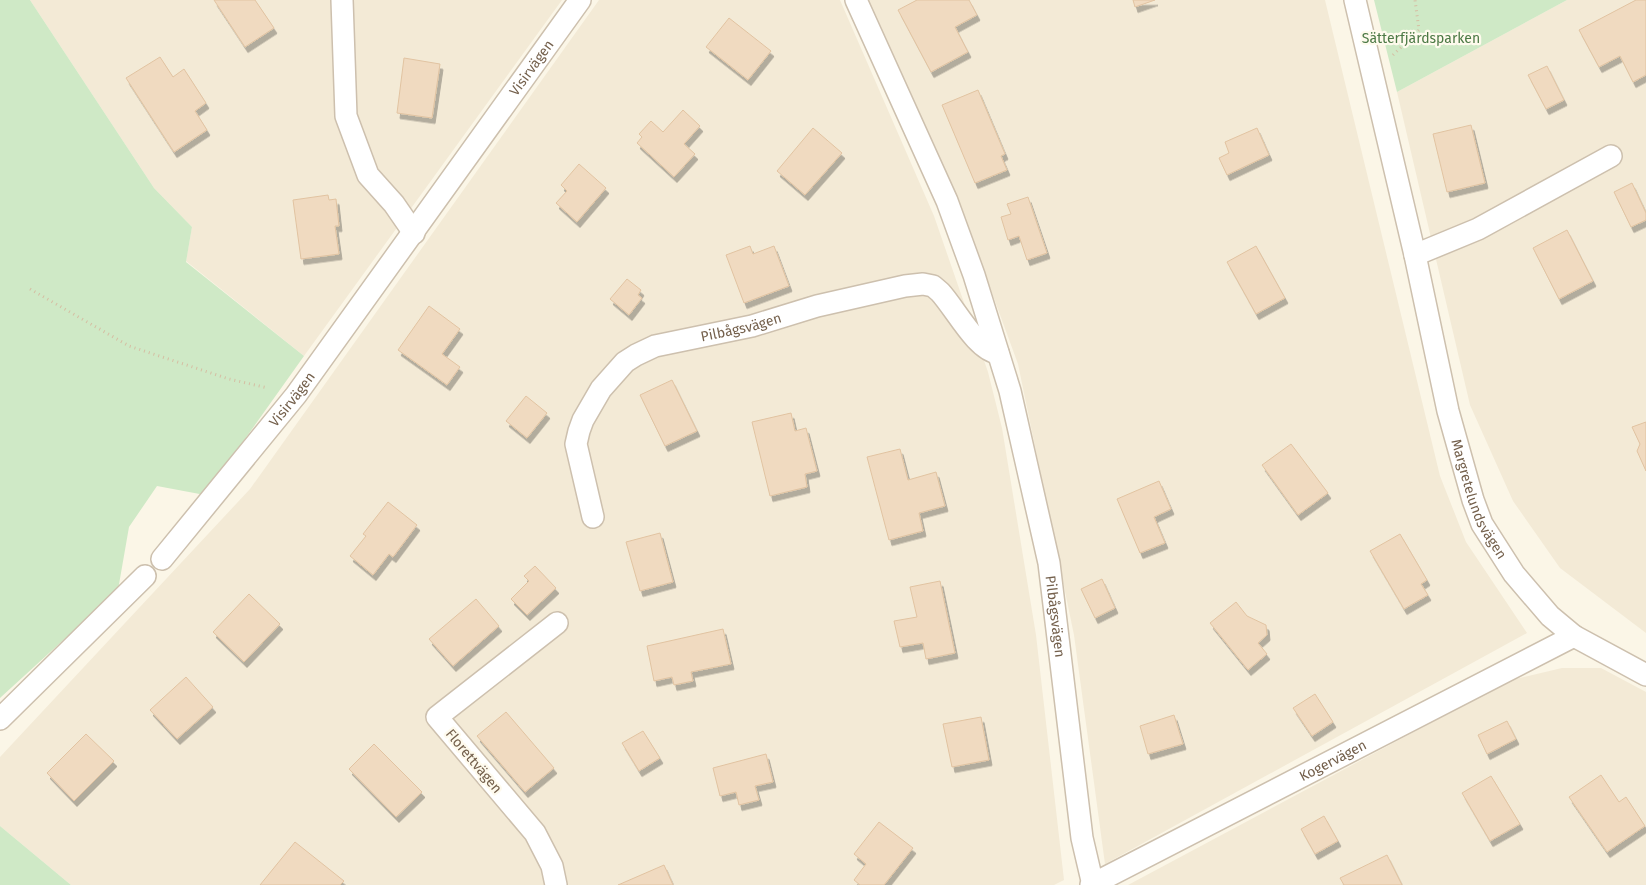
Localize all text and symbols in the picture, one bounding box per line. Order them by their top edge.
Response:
park label: Sätterfjärdsparken [1362,30,1480,47]
street label: Visirvägen [506,37,558,99]
street label: Pilbågsvägen [699,309,783,345]
street label: Visirvägen [266,369,319,430]
street label: Margretelundsvägen [1447,437,1510,562]
street label: Pilbågsvägen [1042,574,1068,658]
street label: Florettvägen [442,726,505,797]
street label: Kogervägen [1296,736,1370,785]

